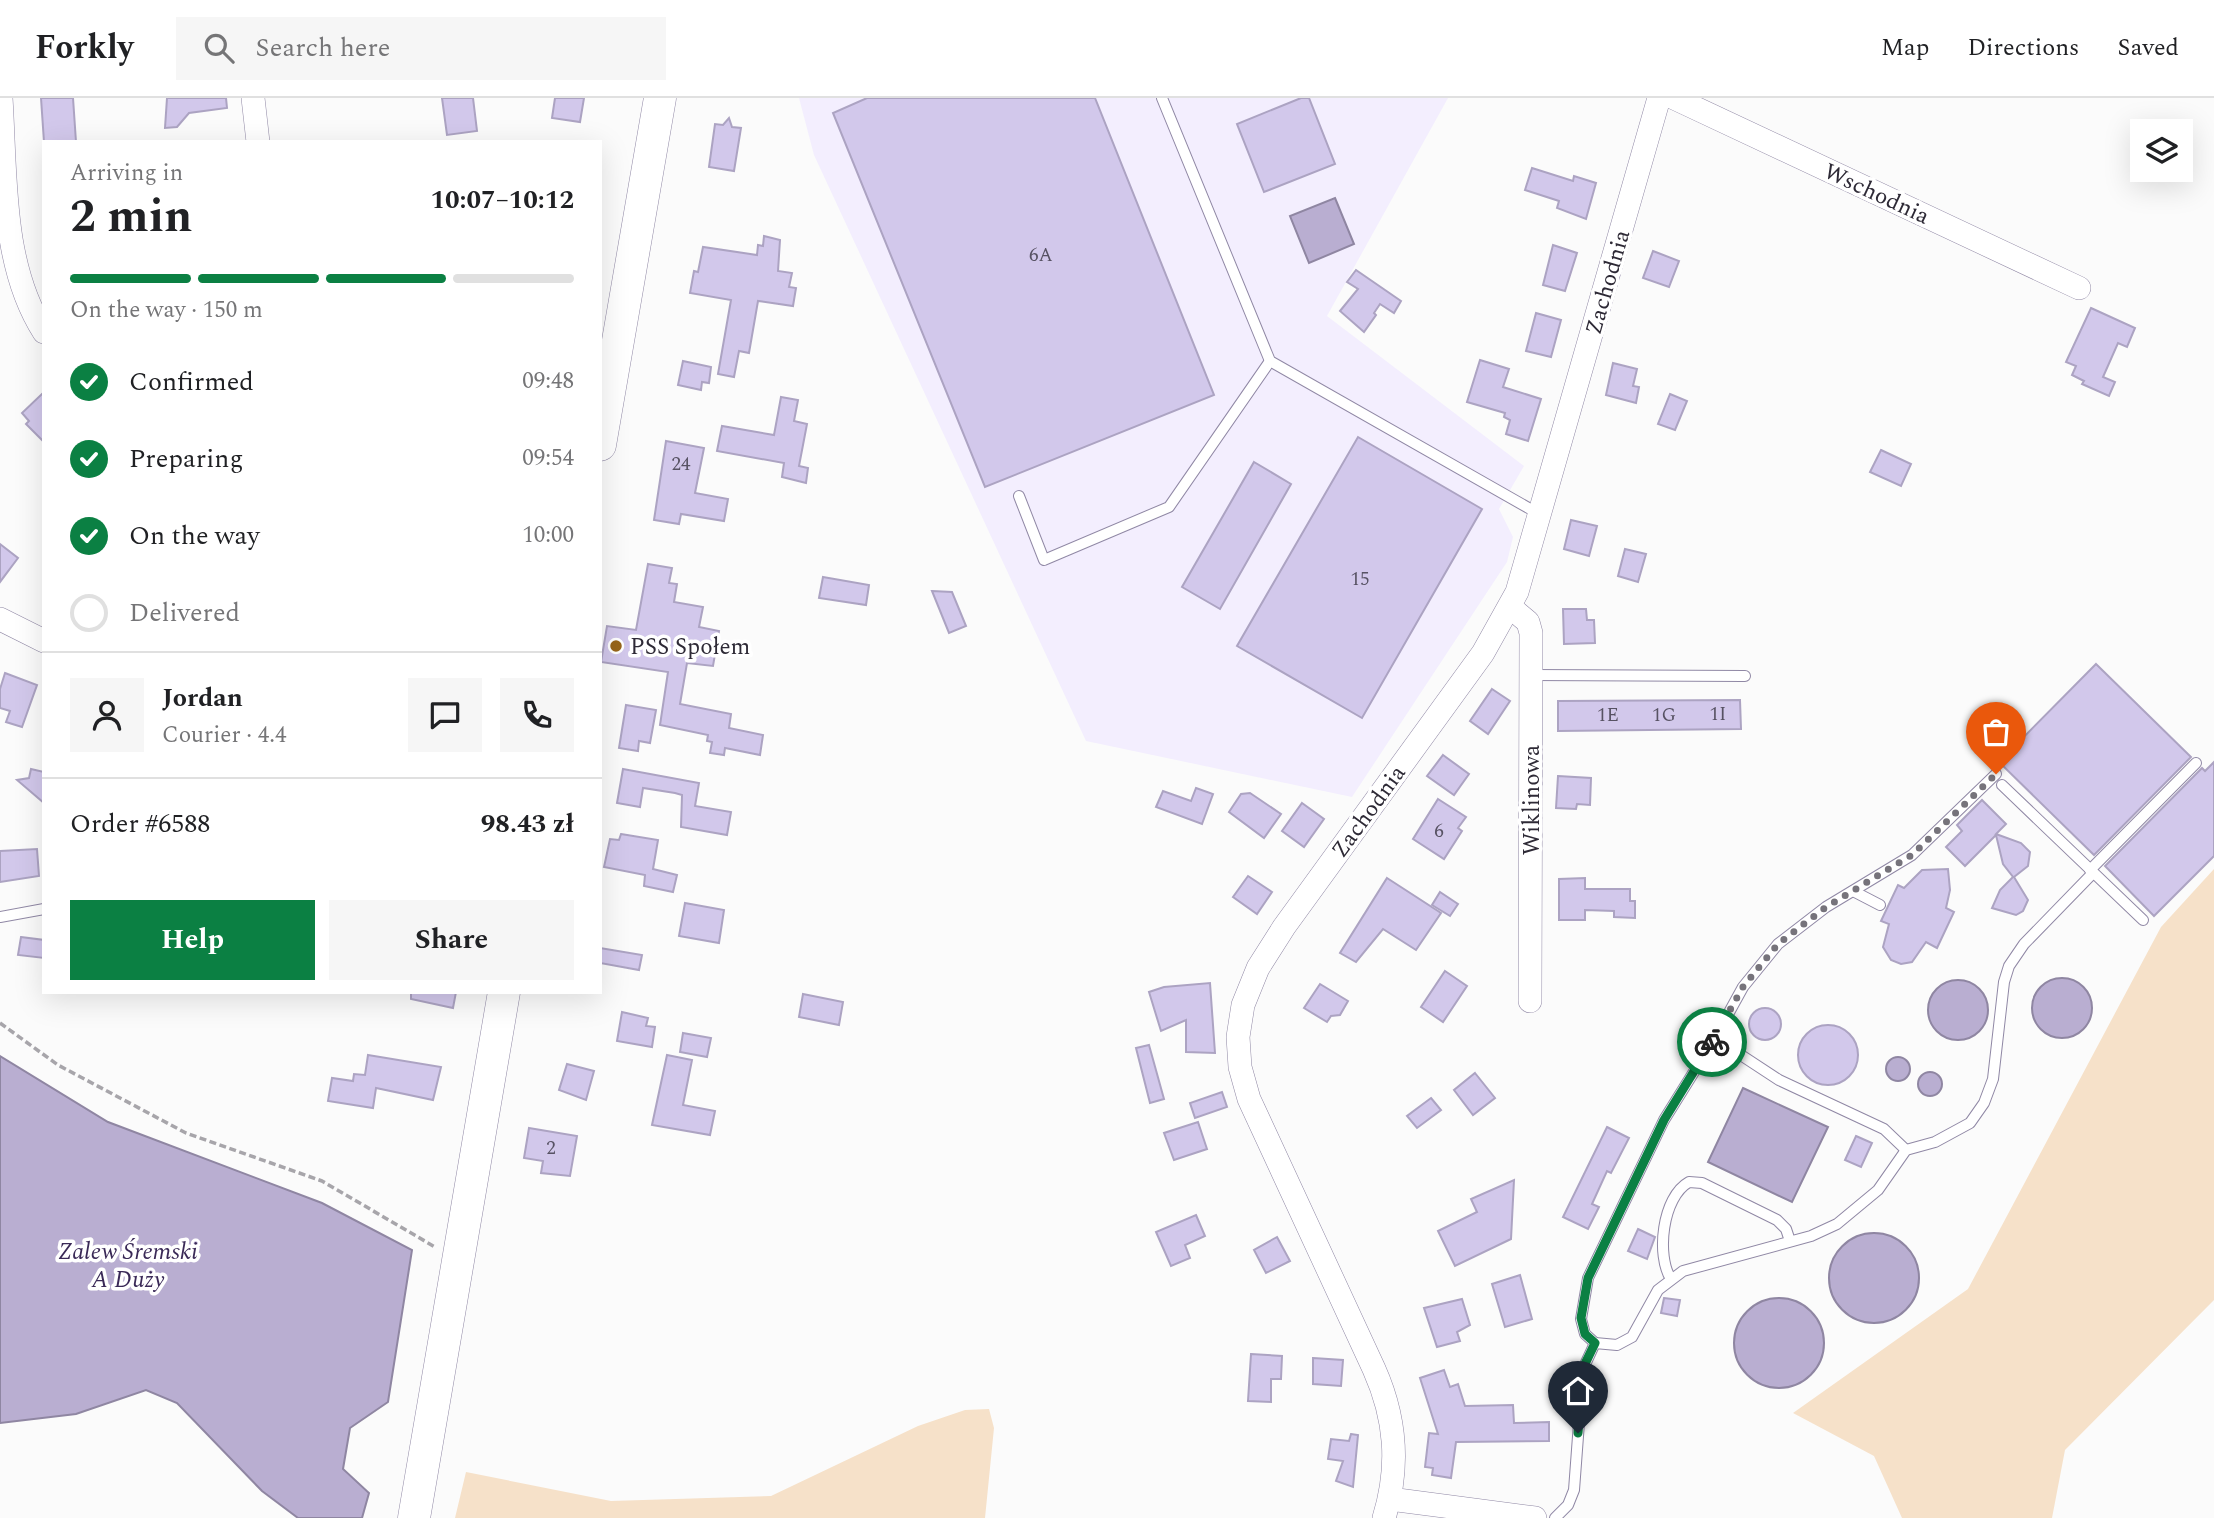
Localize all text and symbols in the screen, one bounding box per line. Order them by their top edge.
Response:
search box [176,17,666,80]
text: Forkly [35,23,134,73]
text: Search here [256,28,390,68]
icon: search [200,29,238,67]
text: Map [1881,30,1929,66]
text: Directions [1967,30,2079,66]
text: Saved [2117,30,2179,66]
map controls [2130,119,2193,182]
button: layers [2130,119,2193,182]
street label: Wschodnia [1818,155,1935,234]
text: Arriving in [70,156,183,191]
text: 10:07–10:12 [430,180,574,220]
text: 2 min [70,182,192,252]
street label: Zachodnia [1577,226,1640,339]
house number: 6A [1029,241,1053,270]
text: On the way · 150 m [70,293,263,328]
text: Confirmed [129,362,254,402]
icon: check [70,363,108,401]
text: 09:48 [522,364,574,399]
text: Preparing [129,439,243,479]
icon: check [70,440,108,478]
text: 09:54 [522,441,574,476]
house number: 24 [671,450,691,479]
text: On the way [129,516,260,556]
icon: check [70,517,108,555]
text: 10:00 [522,518,574,553]
house number: 15 [1350,565,1370,594]
text: Delivered [129,593,240,633]
place label: PSS Społem [630,630,750,665]
marker: PSS Społem [608,638,624,654]
button: person [70,678,144,752]
text: Jordan [162,678,243,718]
button: chat [408,678,482,752]
button: phone [500,678,574,752]
house number: 1I [1710,700,1726,729]
house number: 1E [1597,701,1619,730]
house number: 1G [1652,701,1676,730]
pin [1966,702,2026,774]
icon: bag [1977,713,2015,751]
text: Courier · 4.4 [162,718,287,753]
street label: Wiklinowa [1515,745,1550,855]
street label: Zachodnia [1323,758,1415,866]
text: Order #6588 [70,804,210,844]
text: 98.43 zł [481,804,574,844]
house number: 6 [1434,817,1444,846]
button: Help [70,900,315,980]
button: Share [329,900,574,980]
courier [1677,1007,1747,1077]
icon: bike [1693,1023,1731,1061]
house number: 2 [546,1134,556,1163]
water label: Zalew Śremski A Duży [58,1234,198,1298]
pin [1548,1361,1608,1433]
icon: home [1559,1372,1597,1410]

